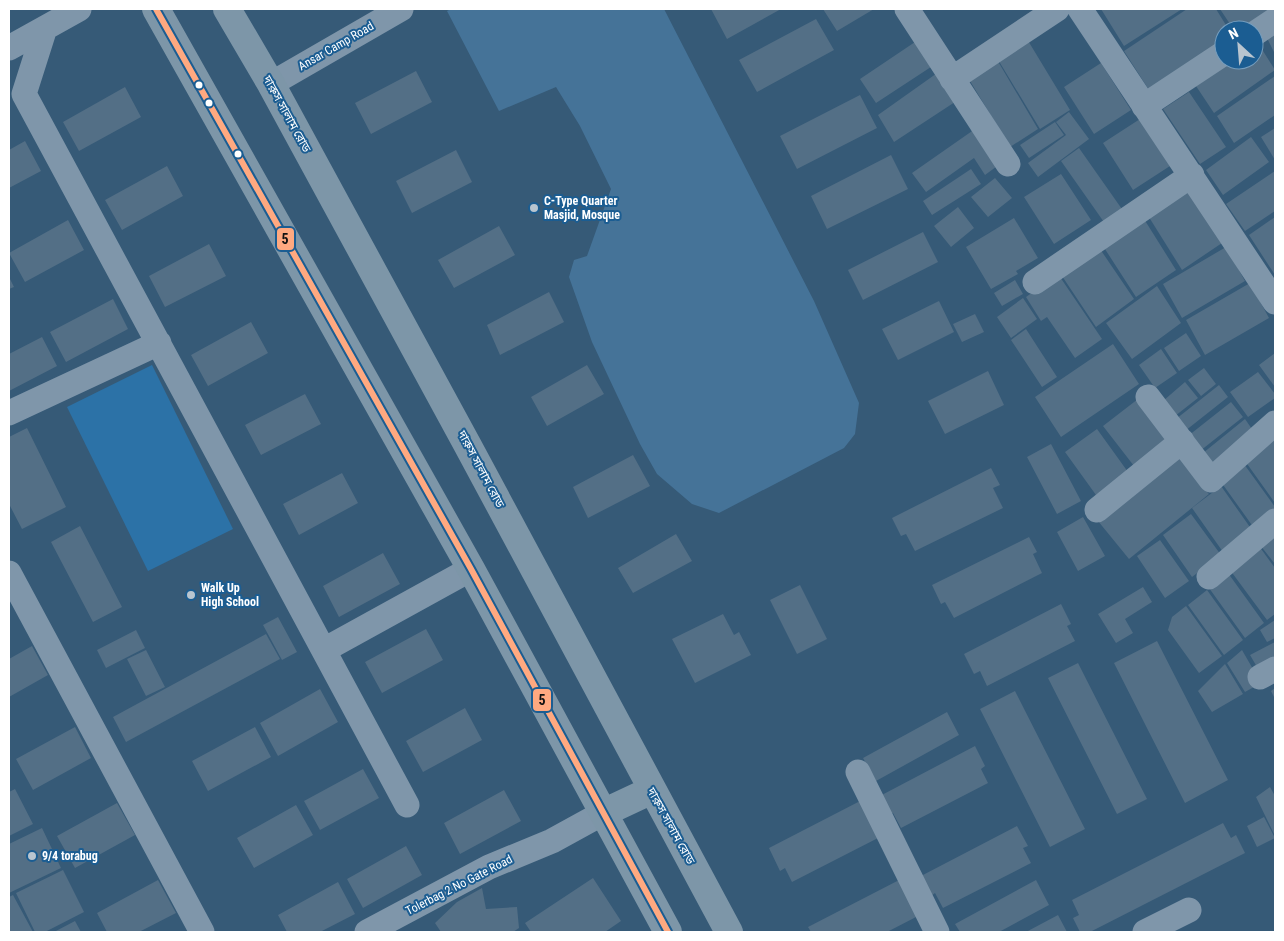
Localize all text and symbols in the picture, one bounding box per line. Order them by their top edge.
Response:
street label: Ansar Camp Road [296,19,376,73]
north arrow [1214,20,1264,70]
text: N [1226,24,1241,42]
street label: দারুস সালাম রোড [260,72,314,155]
unlabelled marker [194,80,204,90]
unlabelled marker [204,98,214,108]
unlabelled marker [233,149,243,159]
place label: C-Type Quarter Masjid, Mosque [544,194,620,222]
marker: C-Type Quarter Masjid, Mosque [528,202,540,214]
line badge: 5 [276,227,295,251]
text: 5 [281,231,289,247]
street label: দারুস সালাম রোড [454,427,507,510]
place label: Walk Up High School [201,581,259,609]
marker: Walk Up High School [185,589,197,601]
line badge: 5 [532,688,552,712]
text: 5 [538,692,546,708]
street label: দারুস সালাম রোড [644,784,698,867]
place label: 9/4 torabug [42,849,98,863]
marker: 9/4 torabug [26,850,38,862]
street label: Tolerbag 2 No Gate Road [403,852,515,918]

